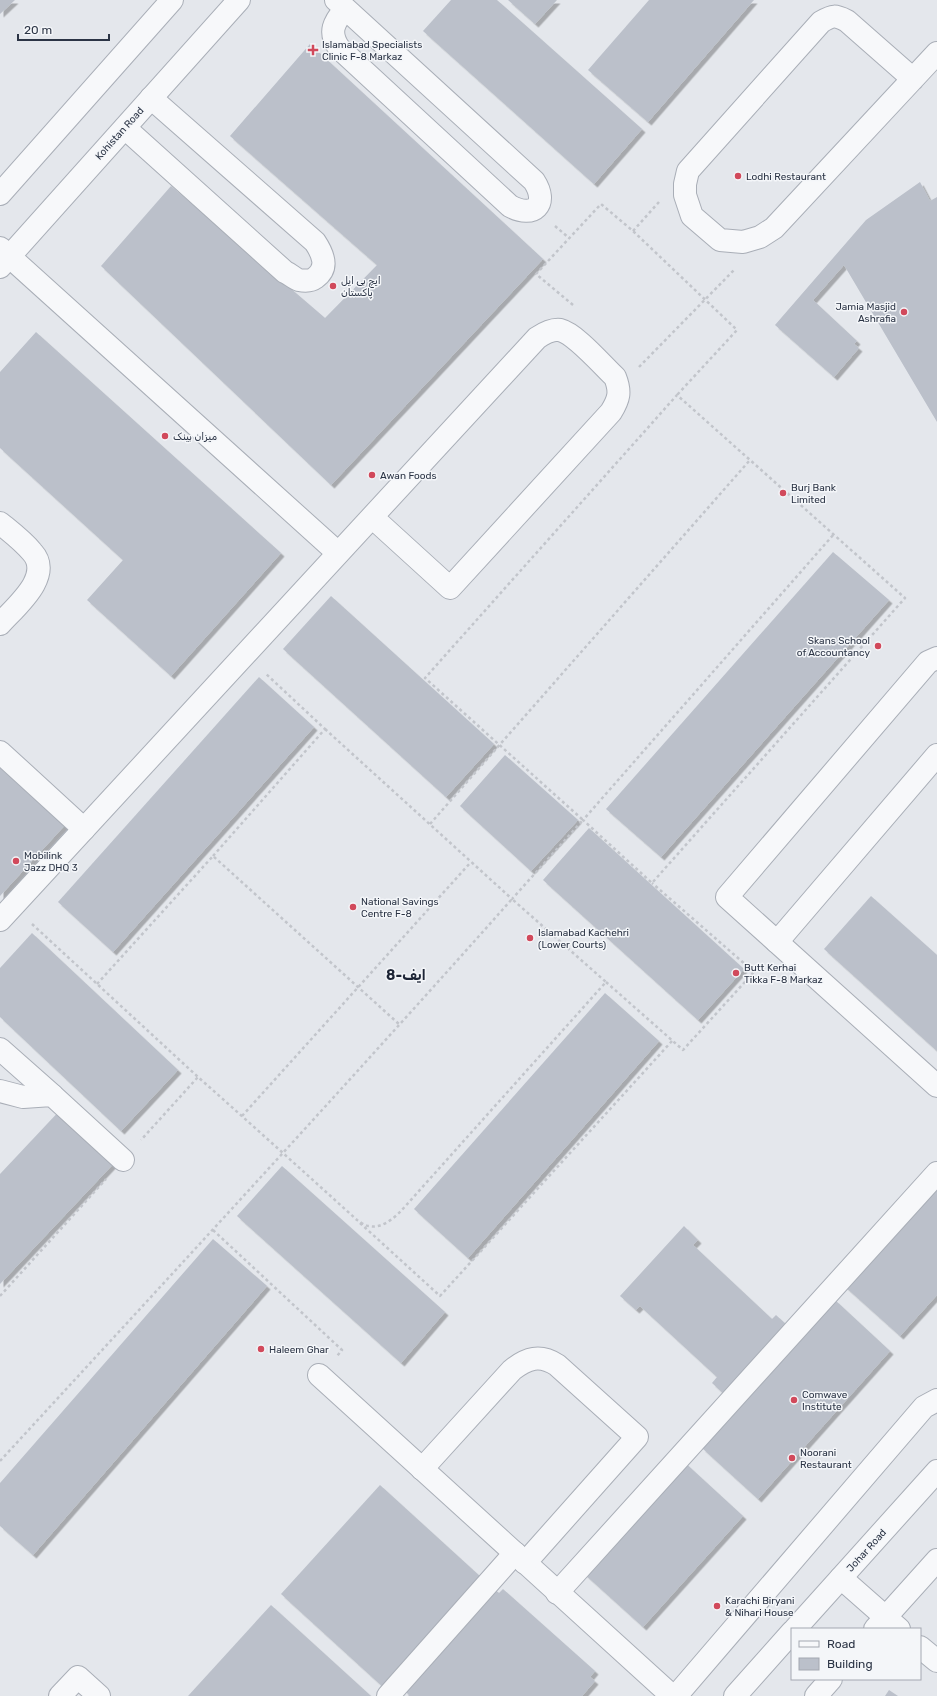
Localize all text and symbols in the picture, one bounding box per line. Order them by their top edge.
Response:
scale bar [18,16,109,42]
text: 20 m [24,23,52,37]
place label: Islamabad Specialists Clinic F-8 Markaz [322,39,422,63]
marker: Islamabad Specialists Clinic F-8 Markaz [307,44,319,56]
street label: Kohistan Road [93,105,147,162]
marker: Lodhi Restaurant [733,171,743,181]
place label: Lodhi Restaurant [746,171,826,183]
place label: ایچ بی ایل پاکستان [341,275,381,300]
marker: ایچ بی ایل پاکستان [328,281,338,291]
place label: Jamia Masjid Ashrafia [835,301,896,325]
marker: Jamia Masjid Ashrafia [899,307,909,317]
marker: میزان بینک [160,431,170,441]
place label: میزان بینک [173,431,217,443]
marker: Awan Foods [367,470,377,480]
place label: Awan Foods [380,470,437,482]
place label: Burj Bank Limited [791,482,837,506]
marker: Burj Bank Limited [778,488,788,498]
place label: Skans School of Accountancy [797,635,870,659]
marker: Skans School of Accountancy [873,641,883,651]
place label: Mobilink Jazz DHQ 3 [24,850,78,874]
marker: Mobilink Jazz DHQ 3 [11,856,21,866]
place label: National Savings Centre F-8 [361,896,439,920]
marker: National Savings Centre F-8 [348,902,358,912]
place label: Islamabad Kachehri (Lower Courts) [538,927,629,951]
marker: Islamabad Kachehri (Lower Courts) [525,933,535,943]
place label: Butt Kerhai Tikka F-8 Markaz [744,962,823,986]
district label: ایف-8 [386,967,426,984]
marker: Butt Kerhai Tikka F-8 Markaz [731,968,741,978]
marker: Haleem Ghar [256,1344,266,1354]
place label: Haleem Ghar [269,1344,329,1356]
place label: Comwave Institute [802,1389,848,1413]
marker: Comwave Institute [789,1395,799,1405]
place label: Noorani Restaurant [800,1447,852,1471]
marker: Noorani Restaurant [787,1453,797,1463]
street label: Johar Road [844,1527,889,1575]
place label: Karachi Biryani & Nihari House [725,1595,794,1619]
marker: Karachi Biryani & Nihari House [712,1601,722,1611]
legend [791,1628,921,1680]
text: Road [827,1637,855,1651]
text: Building [827,1657,873,1671]

